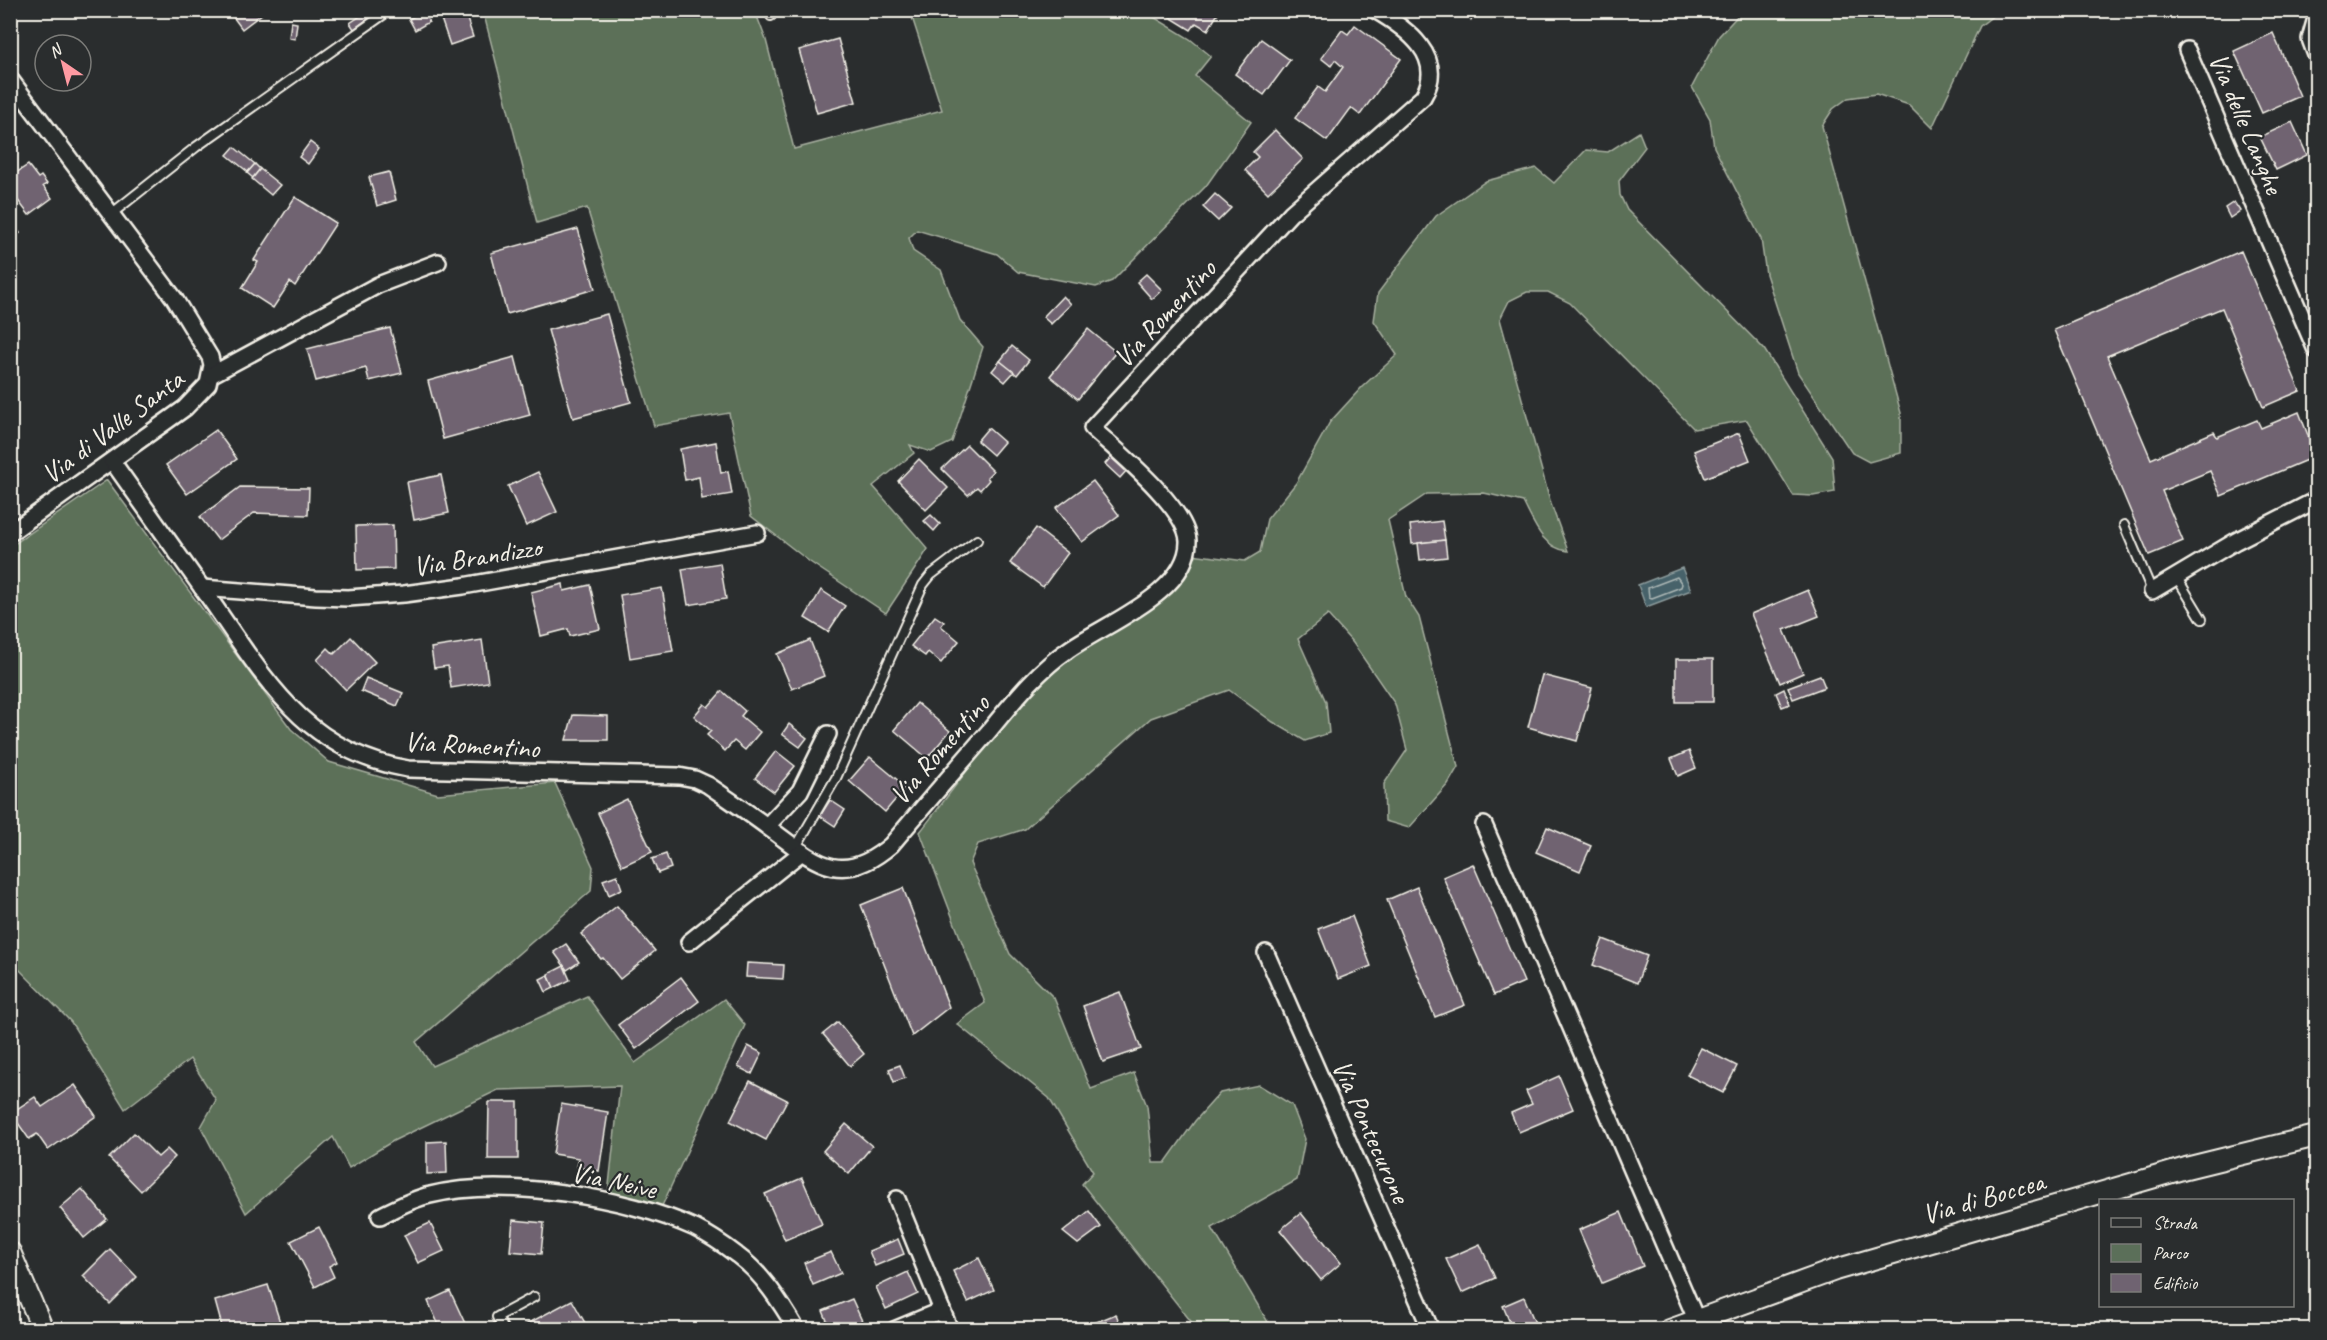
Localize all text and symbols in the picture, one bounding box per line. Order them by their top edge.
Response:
north arrow [33,33,93,93]
text: N [45,39,67,63]
street label: Via delle Langhe [2201,47,2293,201]
street label: Via Romentino [1105,250,1225,375]
street label: Via di Valle Santa [34,360,192,491]
street label: Via Brandizzo [411,529,547,584]
street label: Via Romentino [882,685,998,812]
street label: Via Romentino [404,723,542,766]
street label: Via Pontecurone [1324,1054,1419,1210]
street label: Via Neive [568,1154,661,1207]
street label: Via di Boccea [1918,1163,2051,1232]
legend [2099,1199,2294,1307]
text: Strada [2153,1212,2198,1234]
text: Parco [2153,1242,2189,1264]
text: Edificio [2153,1272,2199,1294]

